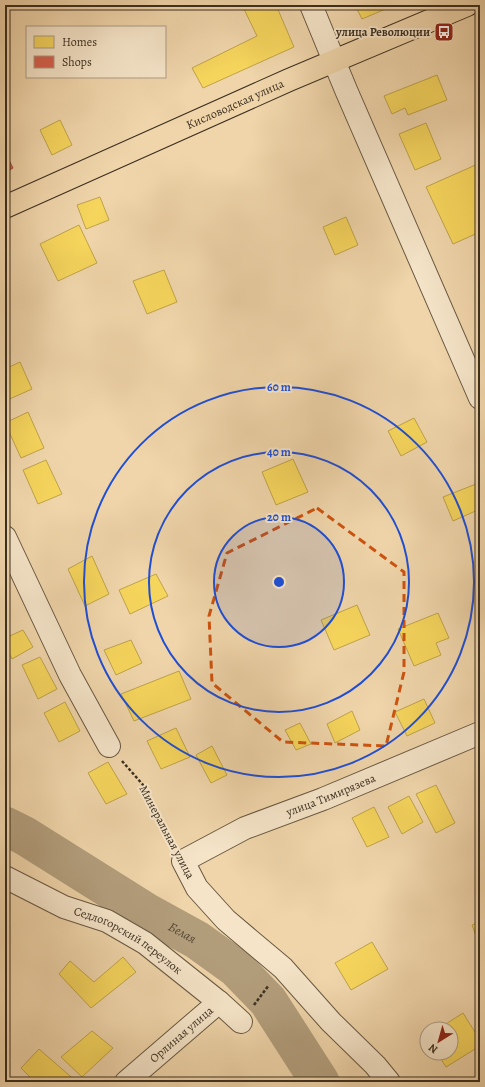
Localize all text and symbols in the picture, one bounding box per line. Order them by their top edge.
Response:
bus stop icon: улица Революции [433,21,455,43]
place label: улица Революции [335,24,430,40]
legend [26,26,166,78]
text: Homes [62,34,97,50]
text: Shops [62,54,92,70]
street label: Кисловодская улица [184,75,287,133]
text: 60 m [267,379,291,395]
text: 40 m [267,444,291,460]
text: 20 m [267,509,291,525]
centre of rings [272,575,286,589]
street label: улица Тимирязева [283,770,378,820]
street label: Минеральная улица [136,782,199,882]
street label: Седлогорский переулок [72,903,186,978]
water label: Белая [165,918,199,947]
street label: Орлиная улица [146,1002,217,1066]
north arrow [419,1021,459,1061]
text: N [426,1040,441,1057]

